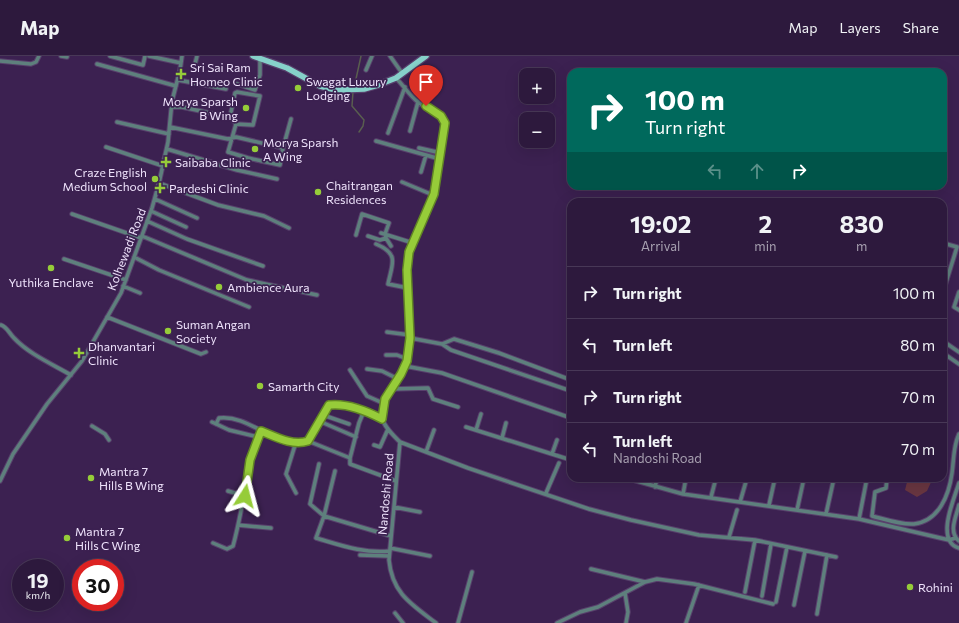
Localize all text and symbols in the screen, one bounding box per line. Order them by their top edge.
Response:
text: Map [20,16,59,39]
text: Map [789,19,817,36]
text: Layers [839,19,881,36]
text: Share [903,19,939,36]
place label: Sri Sai Ram Homeo Clinic [190,60,263,88]
pin [409,65,443,106]
marker: Sri Sai Ram Homeo Clinic [175,68,187,80]
map controls [519,68,555,148]
button: + [519,68,555,104]
icon: arrive [415,71,437,93]
place label: Swagat Luxury Lodging [306,74,386,102]
text: 100 m [645,82,725,116]
marker: Swagat Luxury Lodging [293,83,303,93]
icon: right [579,84,631,136]
place label: Morya Sparsh B Wing [163,94,238,122]
marker: Morya Sparsh B Wing [241,103,251,113]
button: − [519,112,555,148]
text: Turn right [645,116,725,138]
place label: Morya Sparsh A Wing [263,135,338,163]
marker: Morya Sparsh A Wing [250,144,260,154]
place label: Saibaba Clinic [175,155,251,169]
marker: Saibaba Clinic [160,156,172,168]
icon: left [704,160,726,182]
icon: ahead [746,160,768,182]
icon: right [788,160,810,182]
place label: Craze English Medium School [62,165,147,193]
marker: Craze English Medium School [150,174,160,184]
place label: Chaitrangan Residences [326,178,393,206]
place label: Pardeshi Clinic [169,181,249,195]
marker: Pardeshi Clinic [154,182,166,194]
marker: Chaitrangan Residences [313,187,323,197]
street label: Kolhewadi Road [104,206,148,292]
text: 19:02 [630,209,691,238]
text: 2 [759,209,772,238]
text: 830 [839,209,884,238]
text: Arrival [641,238,680,254]
text: min [754,238,777,254]
text: m [856,238,867,254]
marker: Yuthika Enclave [46,263,56,273]
place label: Yuthika Enclave [8,275,94,289]
place label: Ambience Aura [227,280,310,294]
marker: Ambience Aura [214,282,224,292]
icon: right [579,282,601,304]
text: Turn right [613,284,682,302]
text: 100 m [893,284,935,302]
place label: Suman Angan Society [176,317,250,345]
marker: Suman Angan Society [163,326,173,336]
icon: left [579,334,601,356]
text: Turn left [613,336,672,354]
text: 80 m [900,336,935,354]
place label: Dhanvantari Clinic [88,339,155,367]
marker: Dhanvantari Clinic [73,347,85,359]
place label: Samarth City [268,379,339,393]
marker: Samarth City [255,381,265,391]
icon: right [579,386,601,408]
text: Turn right [613,388,682,406]
text: 70 m [901,388,935,406]
text: Turn left [613,432,672,450]
icon: left [579,438,601,460]
text: 70 m [901,440,935,458]
text: Nandoshi Road [613,450,702,466]
street label: Nandoshi Road [374,453,396,535]
place label: Mantra 7 Hills B Wing [99,464,164,492]
marker: Mantra 7 Hills B Wing [86,473,96,483]
position arrow [224,475,266,517]
place label: Mantra 7 Hills C Wing [75,524,141,552]
marker: Mantra 7 Hills C Wing [62,533,72,543]
speed limit sign: 30 [72,559,124,611]
text: 19 [27,568,49,592]
place label: Rohini [918,580,953,594]
marker: Rohini [905,582,915,592]
text: km/h [26,589,50,601]

